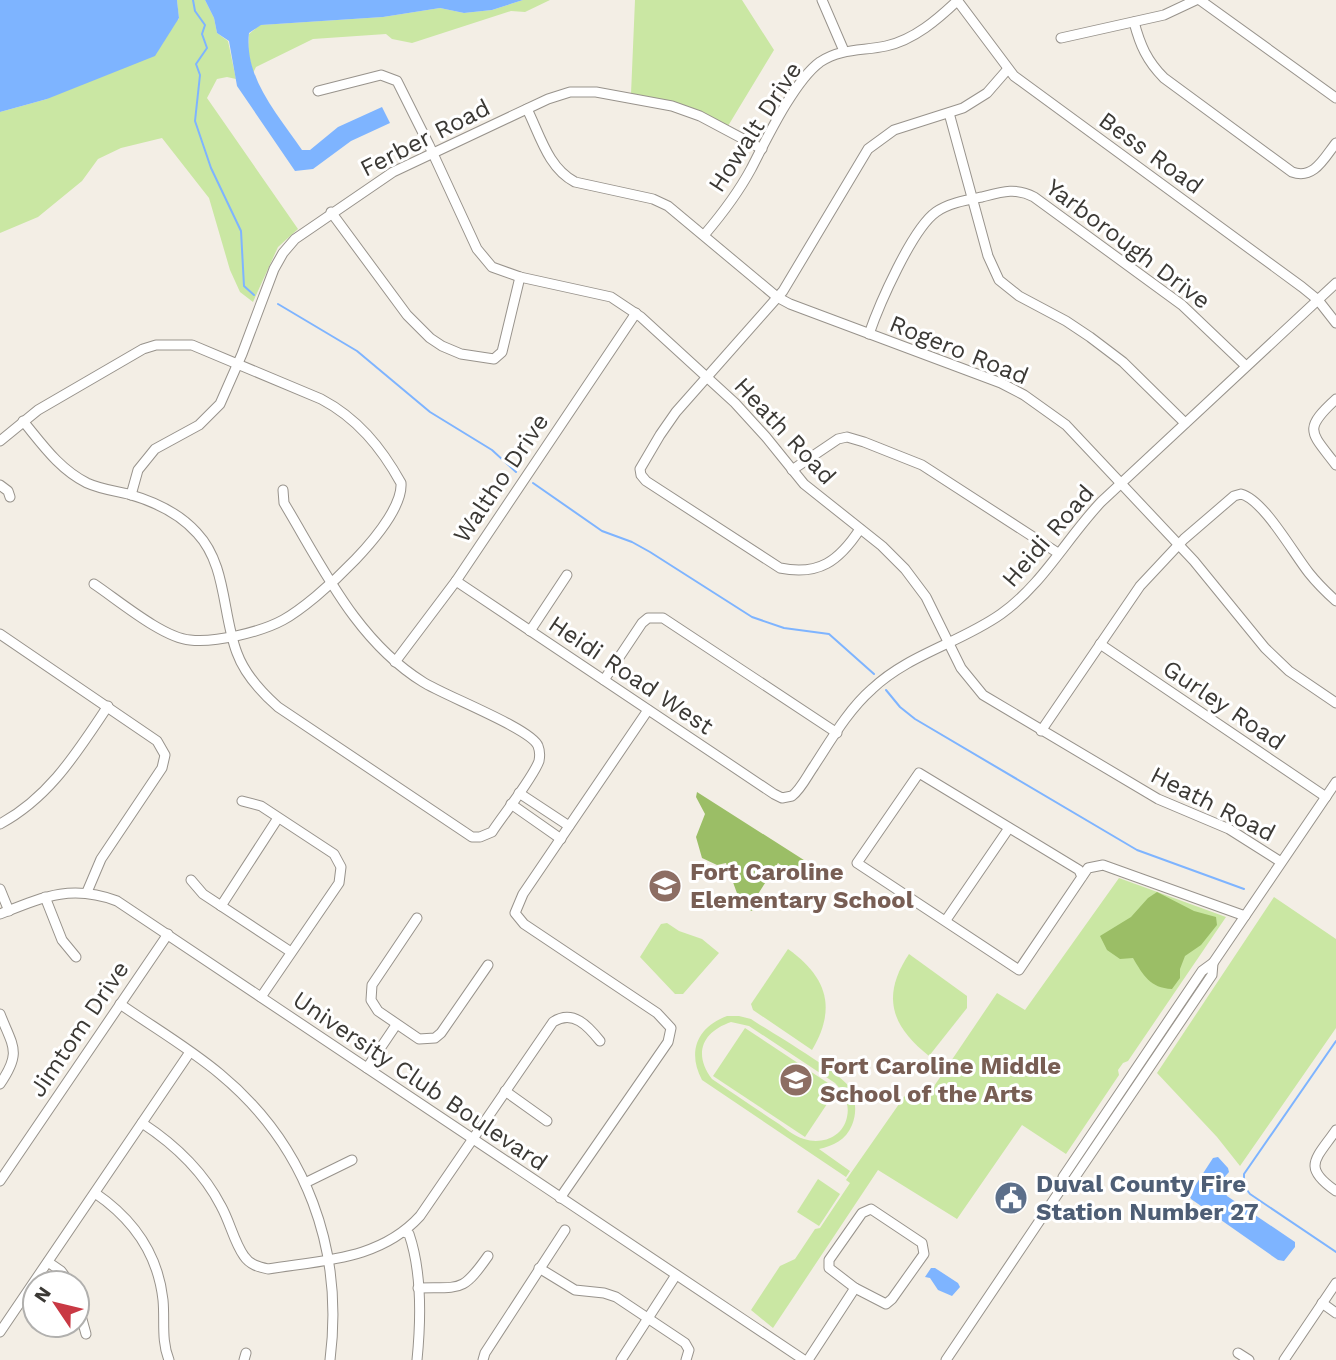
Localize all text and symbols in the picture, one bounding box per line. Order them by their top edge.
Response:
street label: Howalt Drive [703,57,807,197]
street label: Ferber Road [355,93,495,183]
street label: Bess Road [1094,106,1208,200]
street label: Yarborough Drive [1040,173,1216,315]
street label: Rogero Road [886,309,1032,391]
street label: Heath Road [728,372,842,490]
street label: Waltho Drive [448,408,554,548]
street label: Heidi Road [996,479,1100,593]
street label: Heidi Road West [543,610,719,740]
street label: Gurley Road [1158,654,1290,756]
street label: Heath Road [1146,761,1280,847]
place label: Fort Caroline Elementary School [690,858,914,914]
school or university icon: Fort Caroline Elementary School [646,867,684,905]
street label: Jimtom Drive [23,956,135,1102]
street label: University Club Boulevard [288,985,552,1177]
place label: Fort Caroline Middle School of the Arts [820,1052,1061,1108]
school or university icon: Fort Caroline Middle School of the Arts [777,1061,815,1099]
place label: Duval County Fire Station Number 27 [1036,1170,1259,1226]
public building icon: Duval County Fire Station Number 27 [992,1179,1030,1217]
north arrow [21,1269,91,1339]
text: N [29,1282,56,1307]

